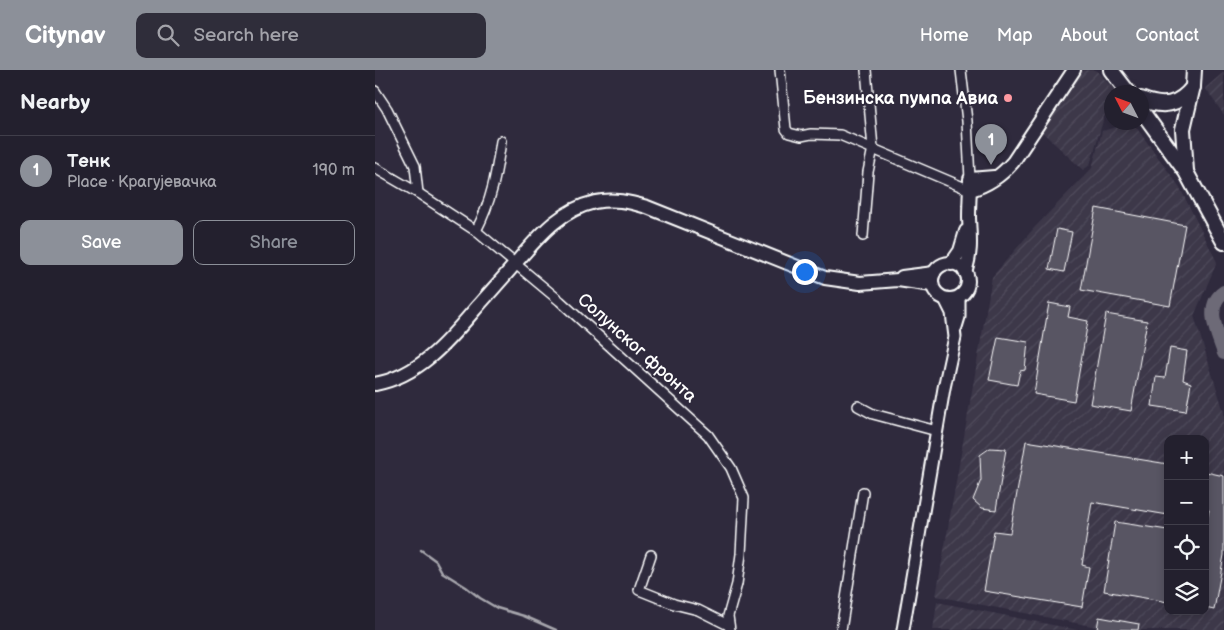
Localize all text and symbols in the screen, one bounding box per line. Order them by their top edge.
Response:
search box [136,13,486,58]
text: Citynav [25,21,106,50]
icon: search [154,21,182,49]
text: Search here [194,24,299,47]
text: Home [920,25,969,46]
text: Map [997,25,1033,46]
text: About [1061,25,1108,46]
text: Contact [1136,25,1199,46]
north arrow [1104,85,1149,130]
place label: Бензинска пумпа Авиа [803,88,999,109]
text: Nearby [20,90,90,115]
marker: Бензинска пумпа Авиа [1002,92,1014,104]
pin: 1 [975,124,1007,165]
text: Тенк [67,150,110,173]
text: 1 [33,161,39,180]
text: 190 m [313,161,355,180]
text: Place · Крагујевачка [67,173,217,192]
button: Save [20,220,183,265]
button: Share [193,220,355,265]
your location [792,259,818,285]
street label: Солунског фронта [573,289,701,407]
map controls [1164,435,1209,615]
button: + [1164,435,1209,480]
button: − [1164,480,1209,525]
button: locate [1164,525,1209,570]
button: layers [1164,570,1209,615]

